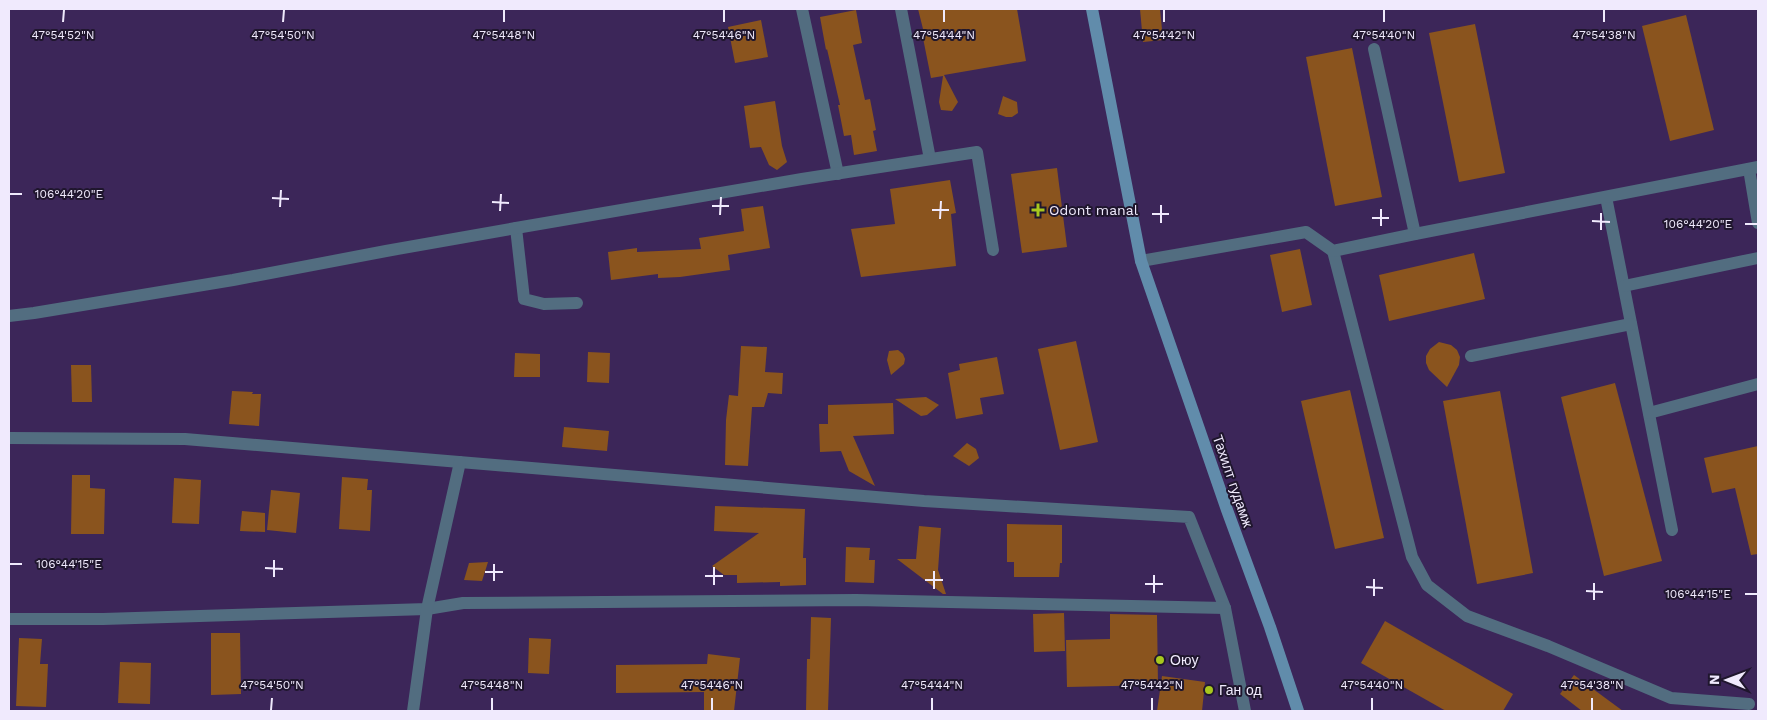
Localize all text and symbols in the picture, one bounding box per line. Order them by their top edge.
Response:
text: 47°54'52"N [31,28,95,42]
text: 47°54'50"N [251,28,315,42]
text: 47°54'48"N [473,28,535,42]
text: 47°54'46"N [693,28,755,42]
text: 47°54'44"N [913,28,975,42]
text: 47°54'42"N [1133,28,1195,42]
text: 47°54'40"N [1353,28,1415,42]
text: 47°54'38"N [1572,28,1636,42]
text: 106°44'20"E [35,187,104,201]
place label: Odont manal [1049,202,1139,218]
marker: Odont manal [1031,203,1045,217]
text: 106°44'20"E [1664,217,1733,231]
street label: Тахилт гудамж [1210,433,1256,530]
text: 106°44'15"E [36,557,102,571]
text: 106°44'15"E [1665,587,1731,601]
place label: Оюу [1170,652,1198,668]
marker: Оюу [1154,654,1166,666]
north arrow [1702,655,1752,705]
text: N [1706,674,1722,685]
text: 47°54'50"N [240,678,304,692]
text: 47°54'48"N [461,678,523,692]
text: 47°54'46"N [681,678,743,692]
text: 47°54'44"N [901,678,963,692]
text: 47°54'42"N [1121,678,1183,692]
text: 47°54'40"N [1341,678,1403,692]
text: 47°54'38"N [1560,678,1624,692]
place label: Ган од [1219,682,1262,698]
marker: Ган од [1203,684,1215,696]

